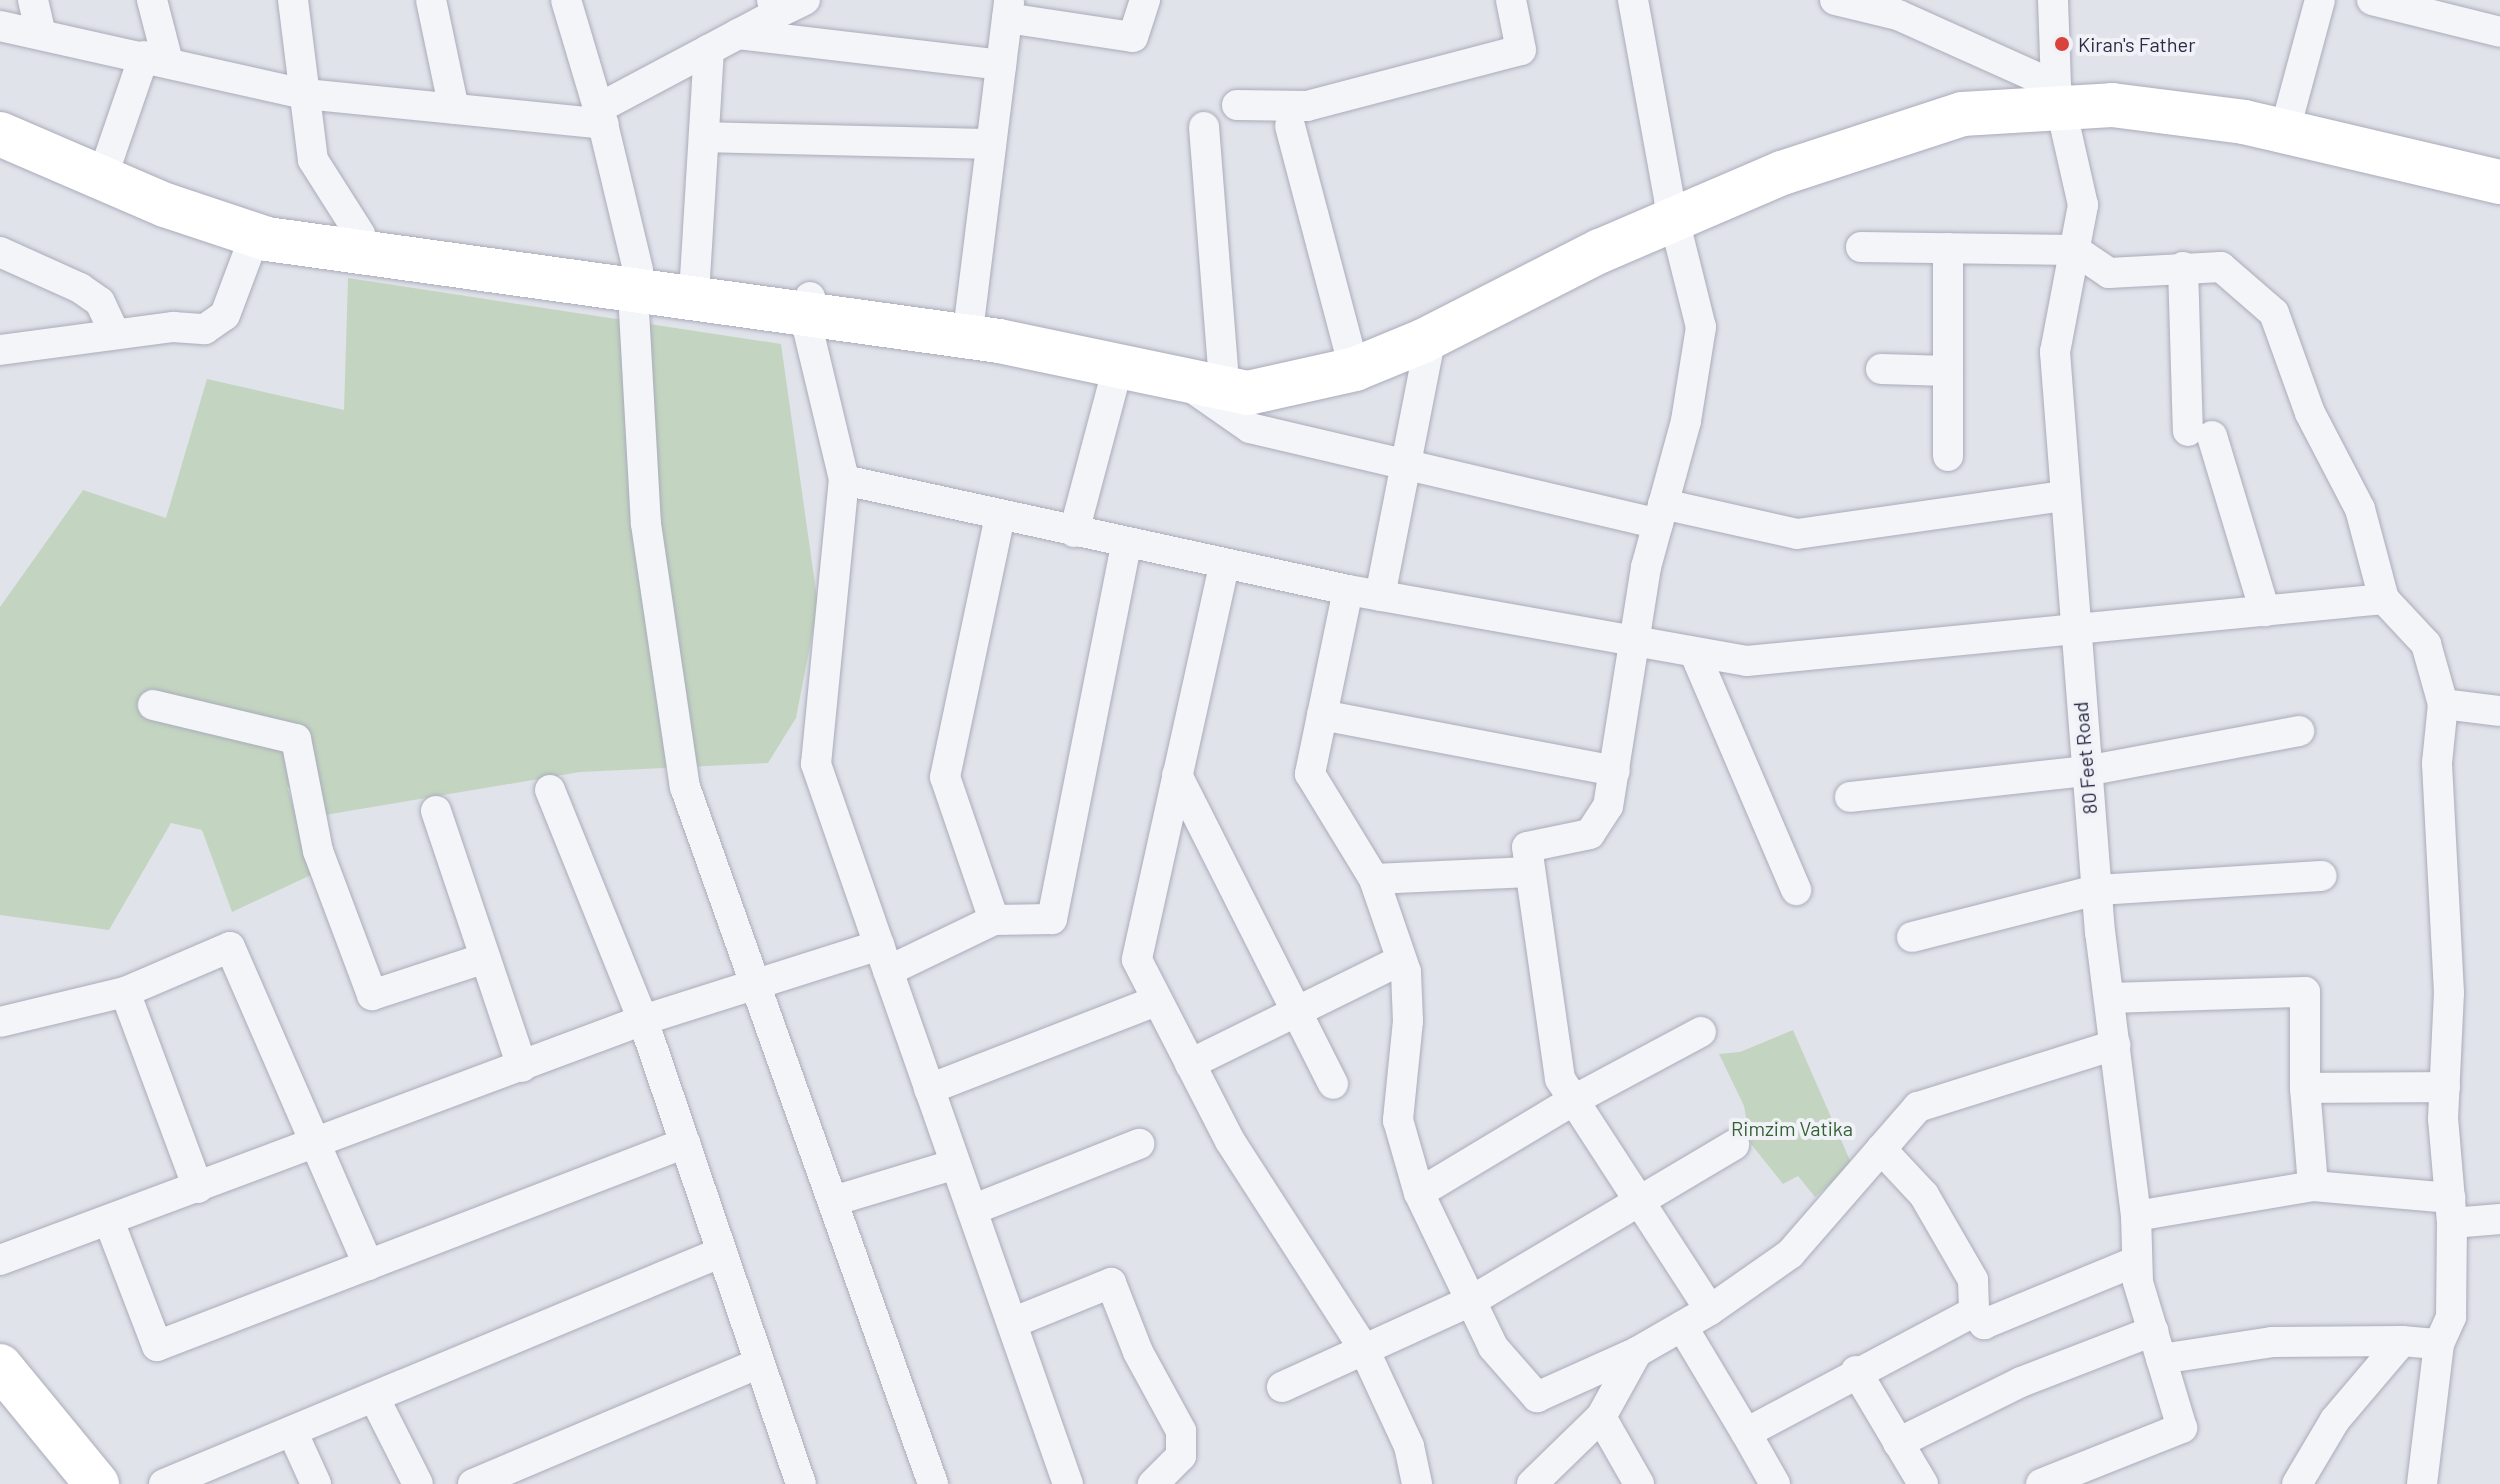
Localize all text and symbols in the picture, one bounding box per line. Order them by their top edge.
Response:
place label: Kiran's Father [2078,32,2195,56]
marker: Kiran's Father [2053,35,2071,53]
street label: 80 Feet Road [2068,701,2102,815]
park label: Rimzim Vatika [1731,1116,1853,1140]

